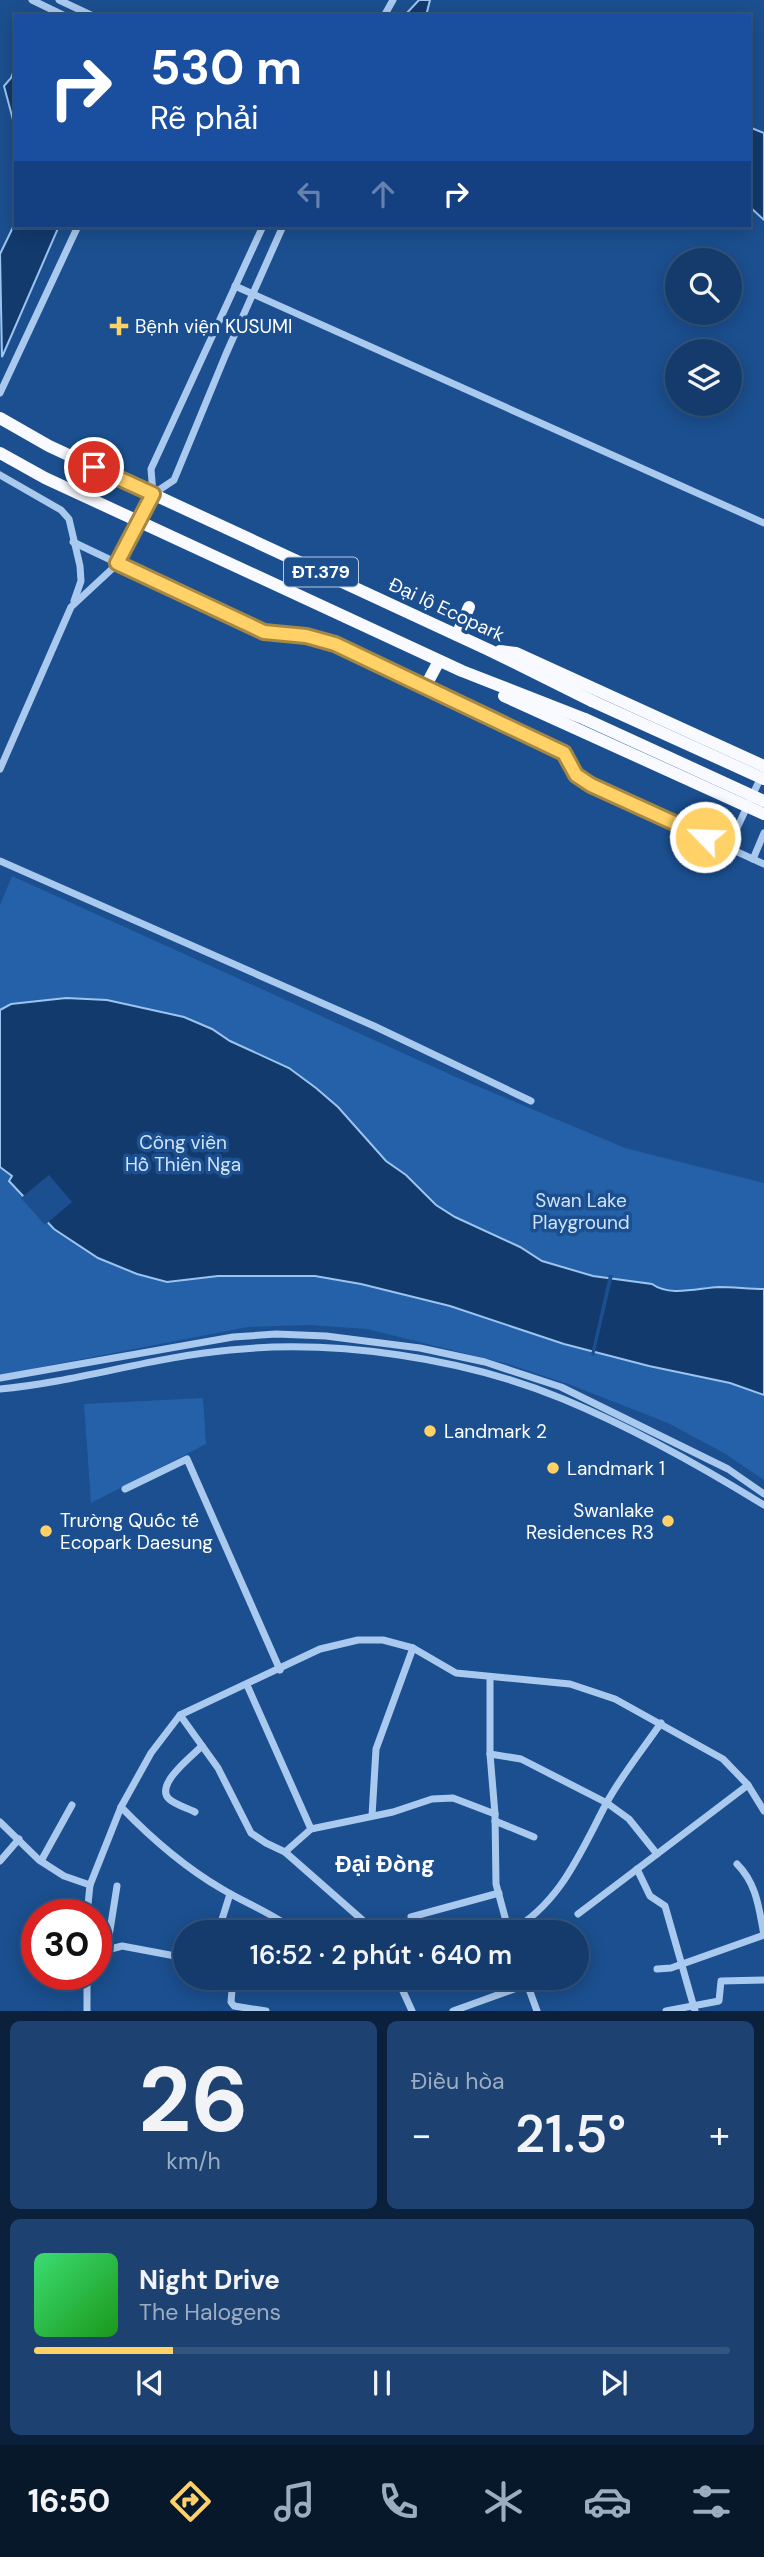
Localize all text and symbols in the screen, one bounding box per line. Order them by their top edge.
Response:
text: 530 m [150,35,302,99]
icon: right [35,42,126,133]
text: Rẽ phải [150,97,259,139]
icon: left [291,175,329,213]
icon: ahead [364,175,402,213]
icon: right [437,175,475,213]
map controls [665,248,742,416]
button: search [665,248,742,325]
place label: Bệnh viện KUSUMI [135,314,292,339]
marker: Bệnh viện KUSUMI [109,316,129,336]
button: layers [665,339,742,416]
pin [64,437,124,497]
icon: arrive [75,448,113,486]
road number: ĐT.379 [284,558,358,586]
street label: Đại lộ Ecopark [385,572,509,647]
position arrow [668,800,742,874]
park label: Công viên Hồ Thiên Nga [125,1130,241,1177]
park label: Swan Lake Playground [532,1188,630,1235]
place label: Landmark 2 [444,1419,547,1444]
marker: Landmark 2 [422,1423,438,1439]
place label: Landmark 1 [567,1456,665,1481]
marker: Landmark 1 [545,1460,561,1476]
place label: Swanlake Residences R3 [526,1498,654,1545]
place label: Trường Quốc tế Ecopark Daesung [60,1508,213,1555]
marker: Swanlake Residences R3 [660,1513,676,1529]
marker: Trường Quốc tế Ecopark Daesung [38,1523,54,1539]
district label: Đại Đòng [335,1849,435,1879]
speed limit sign: 30 [21,1899,112,1990]
text: 16:52 · 2 phút · 640 m [250,1938,512,1972]
text: 26 [138,2041,249,2159]
text: Điều hòa [411,2066,505,2096]
text: 21.5° [515,2100,626,2168]
text: − [411,2110,432,2160]
text: + [709,2110,730,2160]
text: km/h [166,2146,221,2176]
text: Night Drive [139,2263,280,2297]
text: The Halogens [139,2297,281,2327]
icon: previous [131,2364,169,2402]
icon: pause [363,2364,401,2402]
icon: next [595,2364,633,2402]
icon: directions [166,2477,215,2526]
icon: music [270,2477,319,2526]
icon: phone [374,2477,423,2526]
icon: climate [479,2477,528,2526]
icon: car [583,2477,632,2526]
icon: filters [687,2477,736,2526]
text: 16:50 [28,2480,110,2522]

